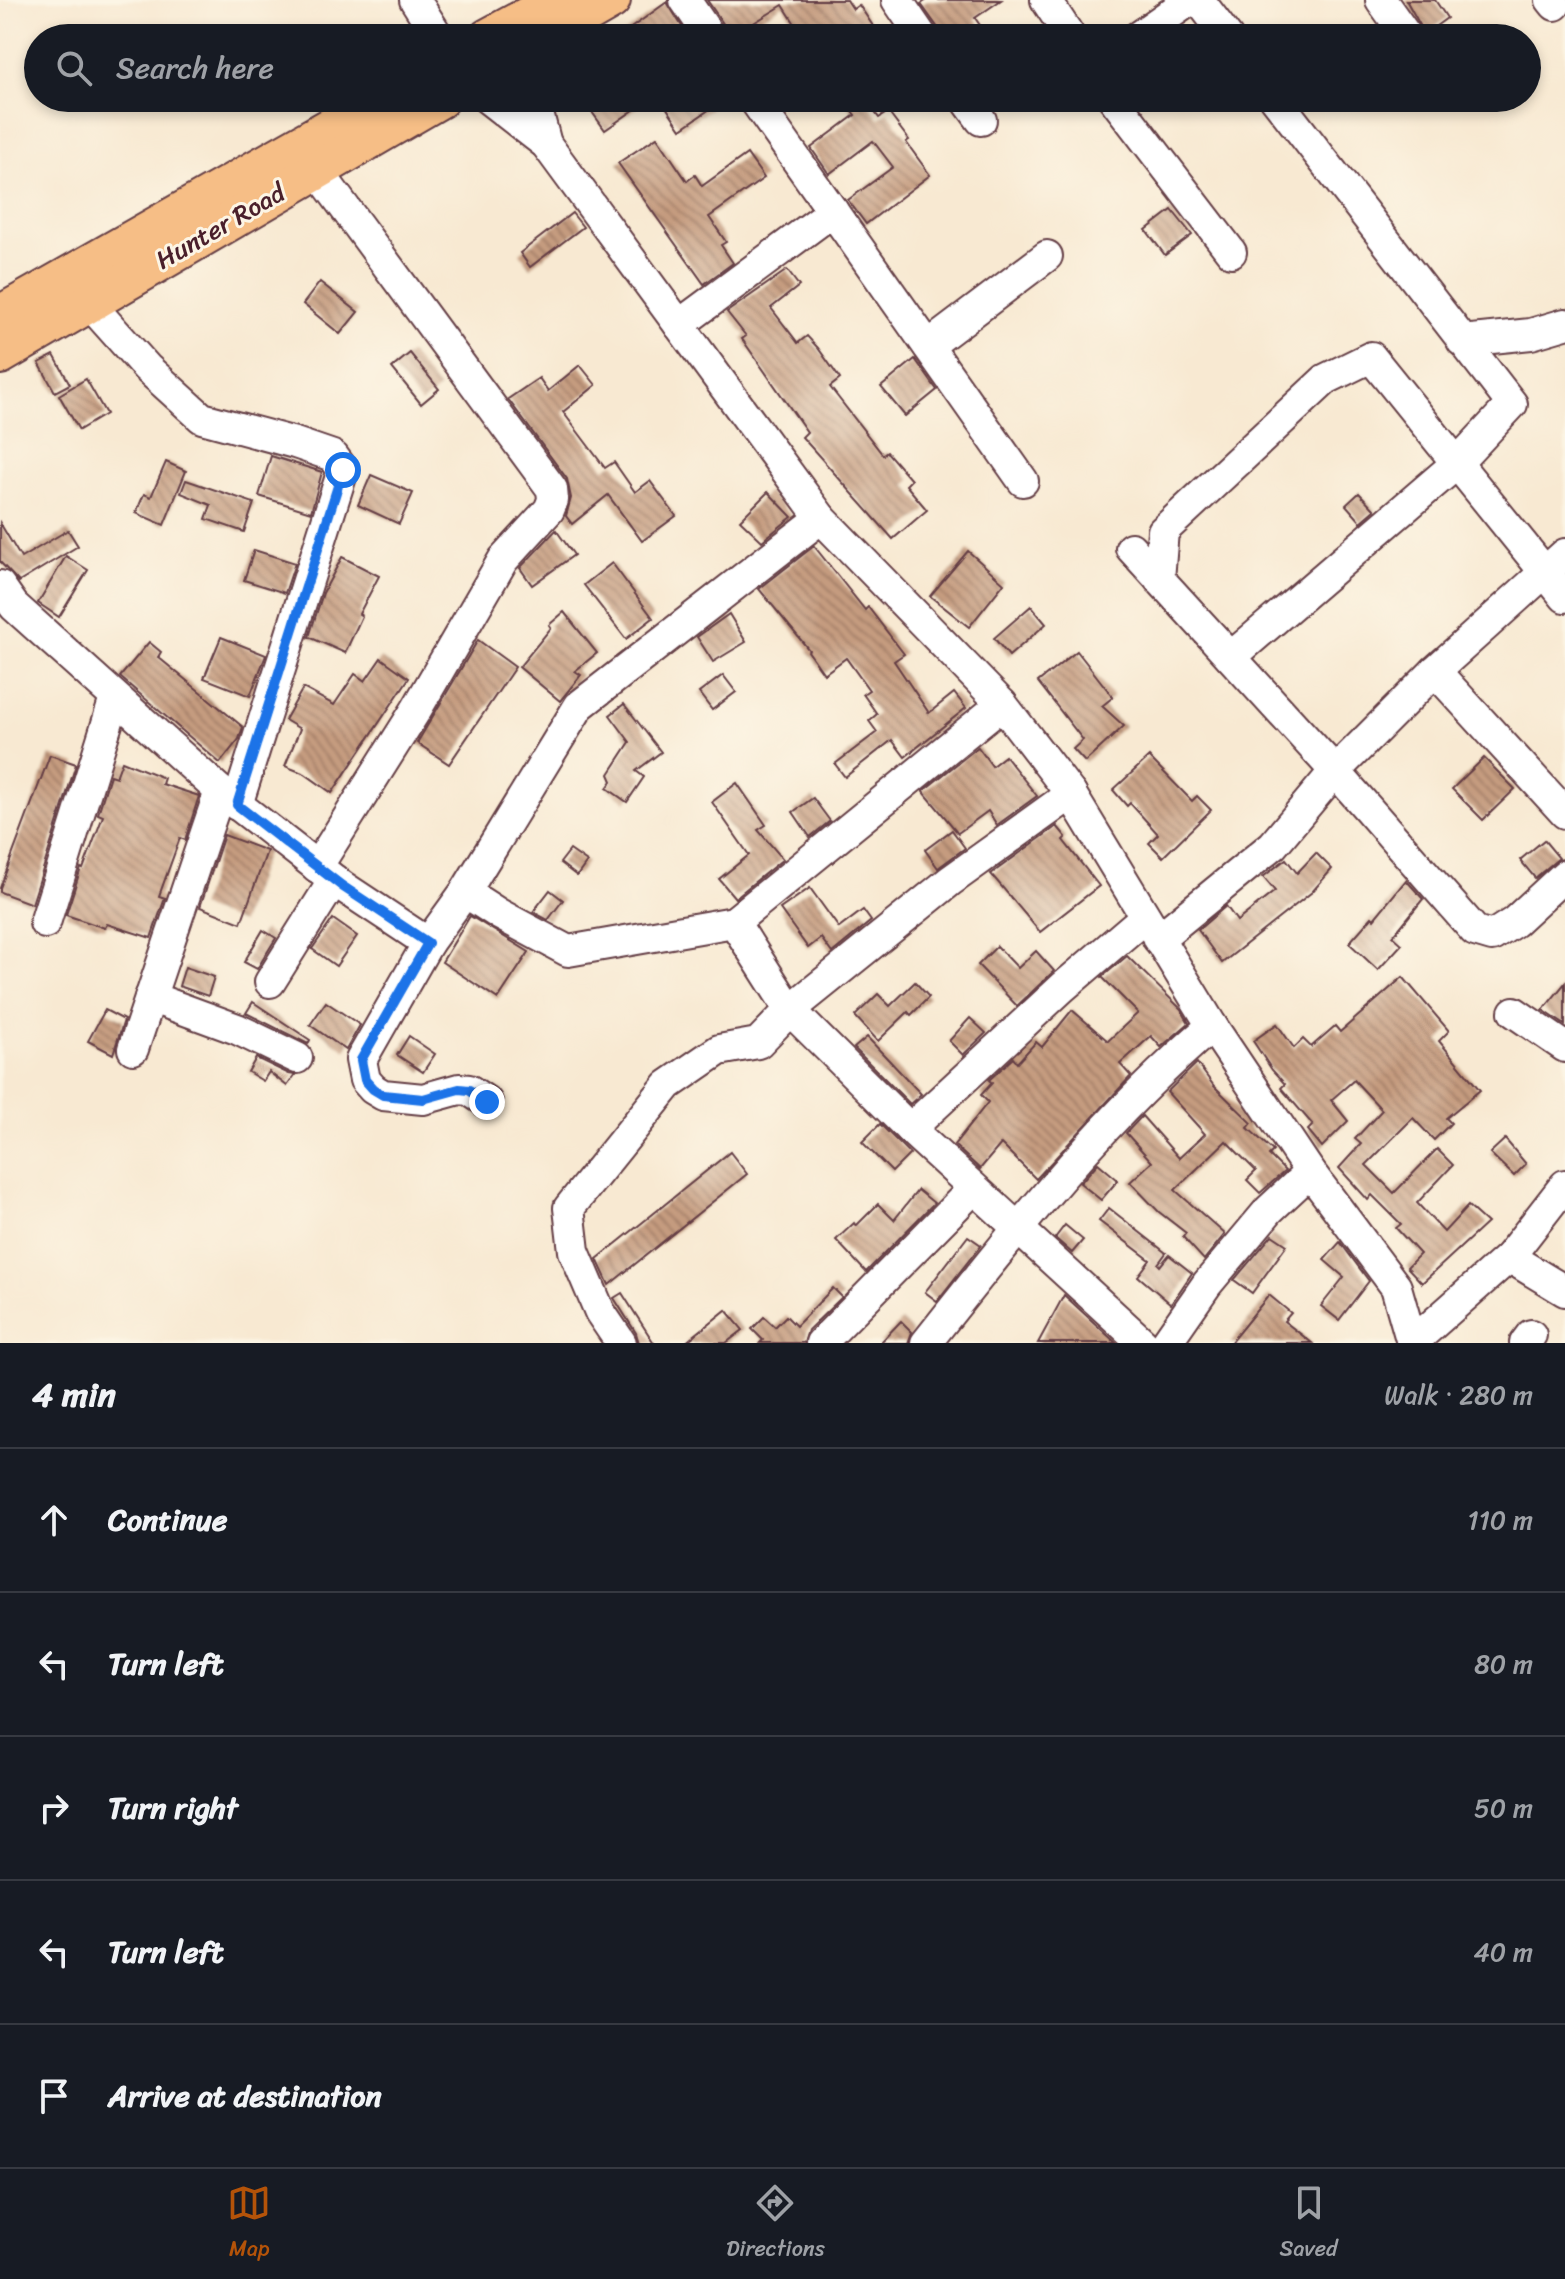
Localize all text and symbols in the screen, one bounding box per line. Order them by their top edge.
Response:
search box [24,24,1541,112]
text: Search here [116,41,274,95]
icon: search [52,46,96,90]
street label: Hunter Road [146,169,296,282]
route start [325,452,361,488]
route end [469,1084,505,1120]
text: 4 min [32,1365,116,1425]
text: Walk · 280 m [1384,1372,1533,1418]
text: Continue [108,1493,227,1547]
text: 110 m [1468,1497,1533,1543]
icon: ahead [32,1498,76,1542]
text: Turn left [108,1637,224,1691]
text: 80 m [1474,1641,1533,1687]
icon: left [32,1642,76,1686]
text: Turn right [108,1781,238,1835]
text: 50 m [1474,1785,1533,1831]
icon: right [32,1786,76,1830]
text: Turn left [108,1925,224,1979]
text: 40 m [1474,1929,1533,1975]
icon: left [32,1930,76,1974]
text: Arrive at destination [108,2069,382,2123]
icon: arrive [32,2074,76,2118]
tab: Map [227,2181,271,2268]
tab: Directions [726,2181,825,2268]
tab: Saved [1280,2181,1338,2268]

